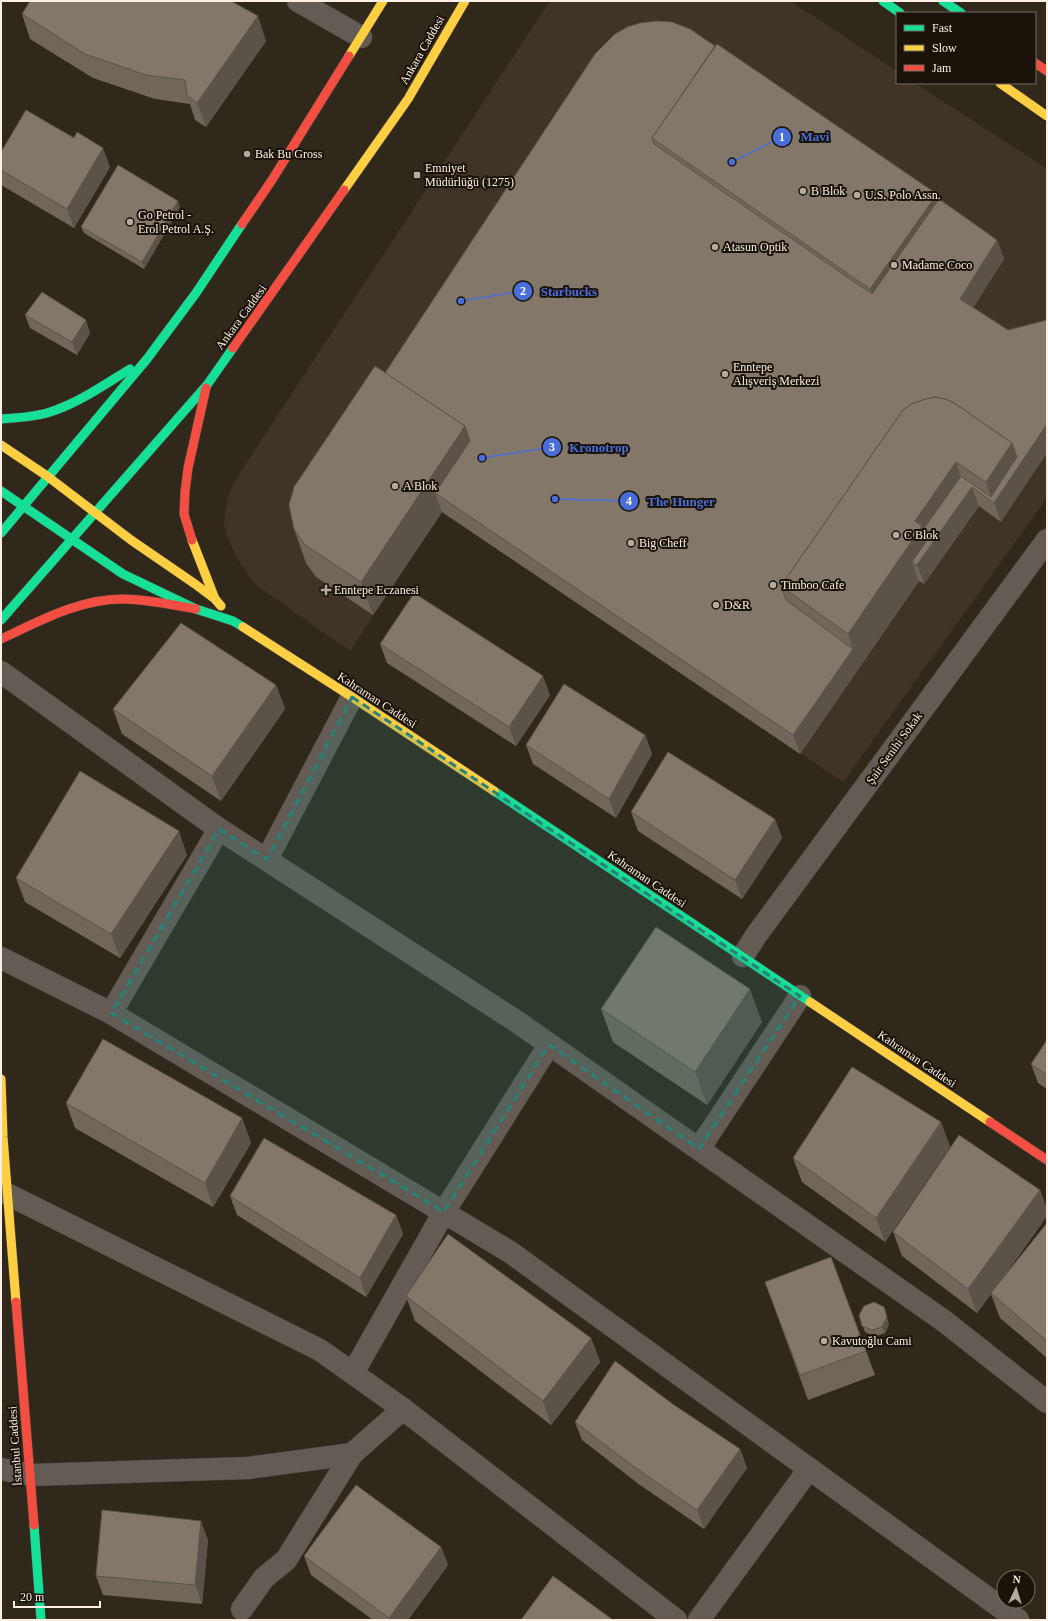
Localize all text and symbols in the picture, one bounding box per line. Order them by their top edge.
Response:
legend [896,12,1036,84]
street label: Ankara Caddesi [397,13,448,87]
text: Fast [932,21,953,35]
text: Slow [932,41,957,55]
text: Jam [932,61,952,75]
callout: Mavi [772,124,837,149]
text: Mavi [801,129,830,144]
text: 1 [779,130,785,144]
place label: Bak Bu Gross [255,147,323,161]
marker: Bak Bu Gross [242,149,252,159]
place label: Emniyet Müdürlüğü (1275) [425,161,514,189]
marker: Emniyet Müdürlüğü (1275) [412,170,422,180]
place label: B Blok [811,184,845,198]
marker: B Blok [798,186,808,196]
place label: U.S. Polo Assn. [865,188,941,202]
marker: U.S. Polo Assn. [852,190,862,200]
place label: Go Petrol - Erol Petrol A.Ş. [138,208,214,236]
marker: Go Petrol - Erol Petrol A.Ş. [125,217,135,227]
place label: Atasun Optik [723,240,787,254]
marker: Atasun Optik [710,242,720,252]
place label: Madame Coco [902,258,972,272]
marker: Madame Coco [889,260,899,270]
callout: Starbucks [513,279,605,304]
street label: Ankara Caddesi [213,281,270,352]
text: 2 [520,284,526,298]
text: Starbucks [541,284,597,299]
place label: Enntepe Alışveriş Merkezi [733,360,820,388]
marker: Enntepe Alışveriş Merkezi [720,369,730,379]
callout: Kronotrop [542,435,637,460]
text: 3 [549,440,555,454]
text: Kronotrop [569,440,629,455]
place label: A Blok [403,479,437,493]
marker: A Blok [390,481,400,491]
callout: The Hunger [619,489,723,514]
text: 4 [626,494,632,508]
text: The Hunger [647,494,715,509]
place label: C Blok [904,528,938,542]
marker: C Blok [891,530,901,540]
place label: Big Cheff [639,536,686,550]
marker: Big Cheff [626,538,636,548]
place label: Timboo Cafe [781,578,844,592]
marker: Timboo Cafe [768,580,778,590]
place label: Enntepe Eczanesi [334,583,420,597]
marker: Enntepe Eczanesi [321,585,331,595]
place label: D&R [724,598,750,612]
marker: D&R [711,600,721,610]
street label: Kahraman Caddesi [335,669,420,731]
street label: Şair Senihi Sokak [863,709,925,787]
street label: Kahraman Caddesi [605,848,689,911]
street label: Kahraman Caddesi [875,1028,959,1091]
place label: Kavutoğlu Cami [832,1334,912,1348]
marker: Kavutoğlu Cami [819,1336,829,1346]
street label: İstanbul Caddesi [5,1405,25,1487]
north arrow [996,1569,1036,1609]
text: N [1012,1573,1021,1585]
scale bar [14,1583,100,1609]
text: 20 m [20,1590,45,1604]

